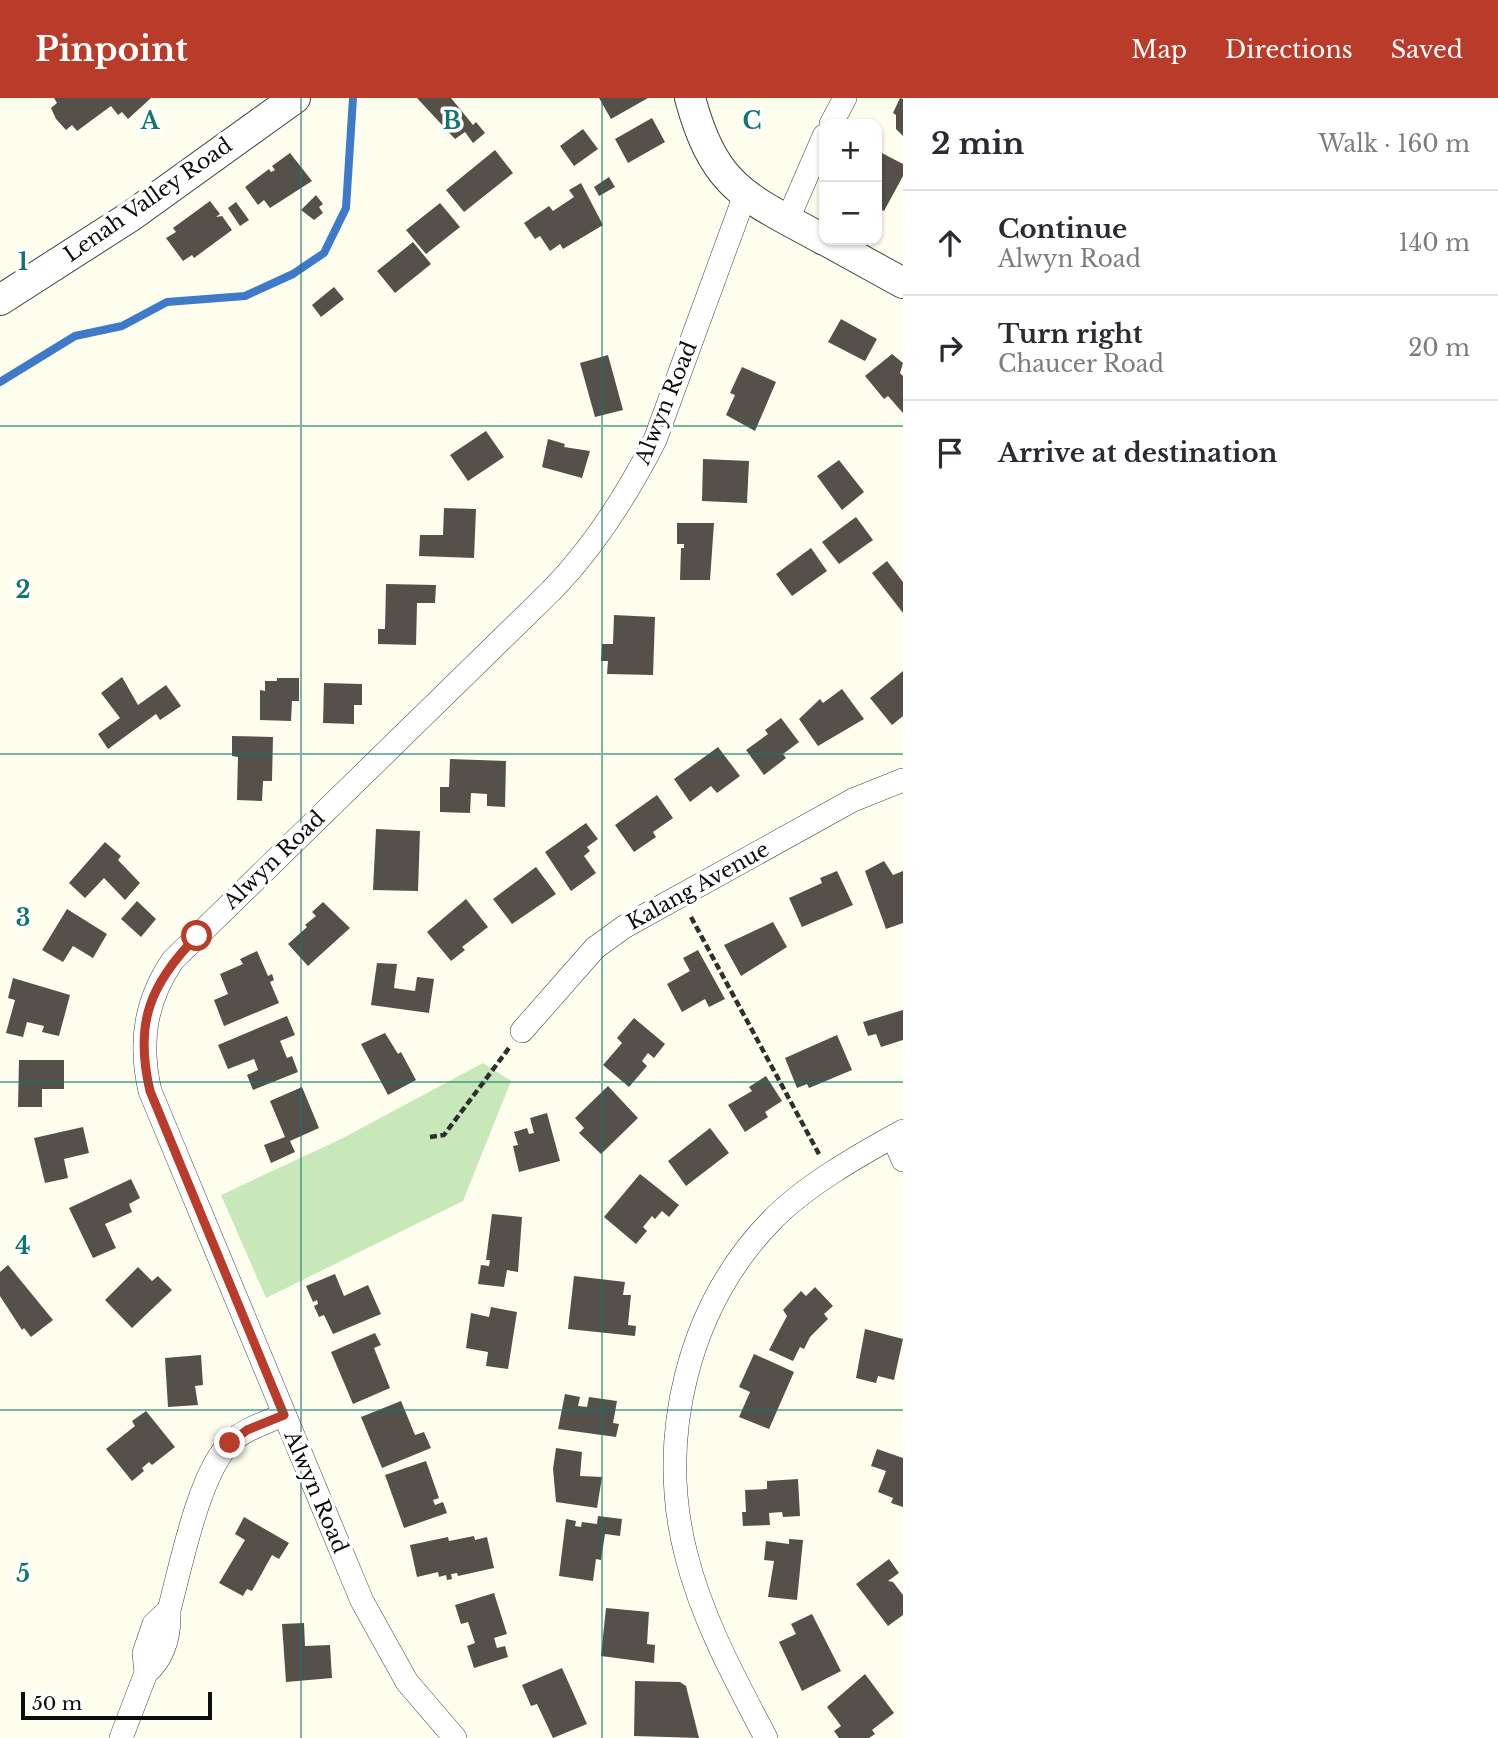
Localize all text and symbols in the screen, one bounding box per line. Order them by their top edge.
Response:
text: Pinpoint [35,29,188,70]
text: Map [1131,35,1187,64]
text: Directions [1225,35,1353,64]
text: Saved [1391,35,1463,64]
text: A [140,107,161,135]
text: B [443,107,461,135]
text: C [743,107,761,135]
map controls [819,119,882,245]
button: + [819,119,882,182]
text: 2 min [931,125,1024,162]
text: Walk · 160 m [1318,130,1470,158]
street label: Lenah Valley Road [59,132,237,268]
button: − [819,182,882,245]
text: Continue [998,213,1127,245]
icon: ahead [931,224,969,262]
text: 140 m [1399,229,1470,257]
text: Alwyn Road [998,245,1141,273]
text: 1 [18,248,28,276]
text: Turn right [998,318,1143,350]
icon: right [931,329,969,367]
text: 20 m [1408,334,1470,362]
street label: Alwyn Road [629,338,703,469]
text: Chaucer Road [998,350,1164,378]
icon: arrive [931,434,969,472]
text: Arrive at destination [998,437,1278,469]
text: 2 [16,576,30,604]
street label: Alwyn Road [217,805,330,915]
street label: Kalang Avenue [622,836,774,936]
text: 3 [16,904,30,932]
route start [181,920,212,951]
text: 4 [15,1232,31,1260]
street label: Alwyn Road [278,1426,353,1557]
route end [214,1427,245,1458]
text: 5 [16,1560,30,1588]
scale bar [21,1689,212,1721]
text: 50 m [32,1692,82,1715]

